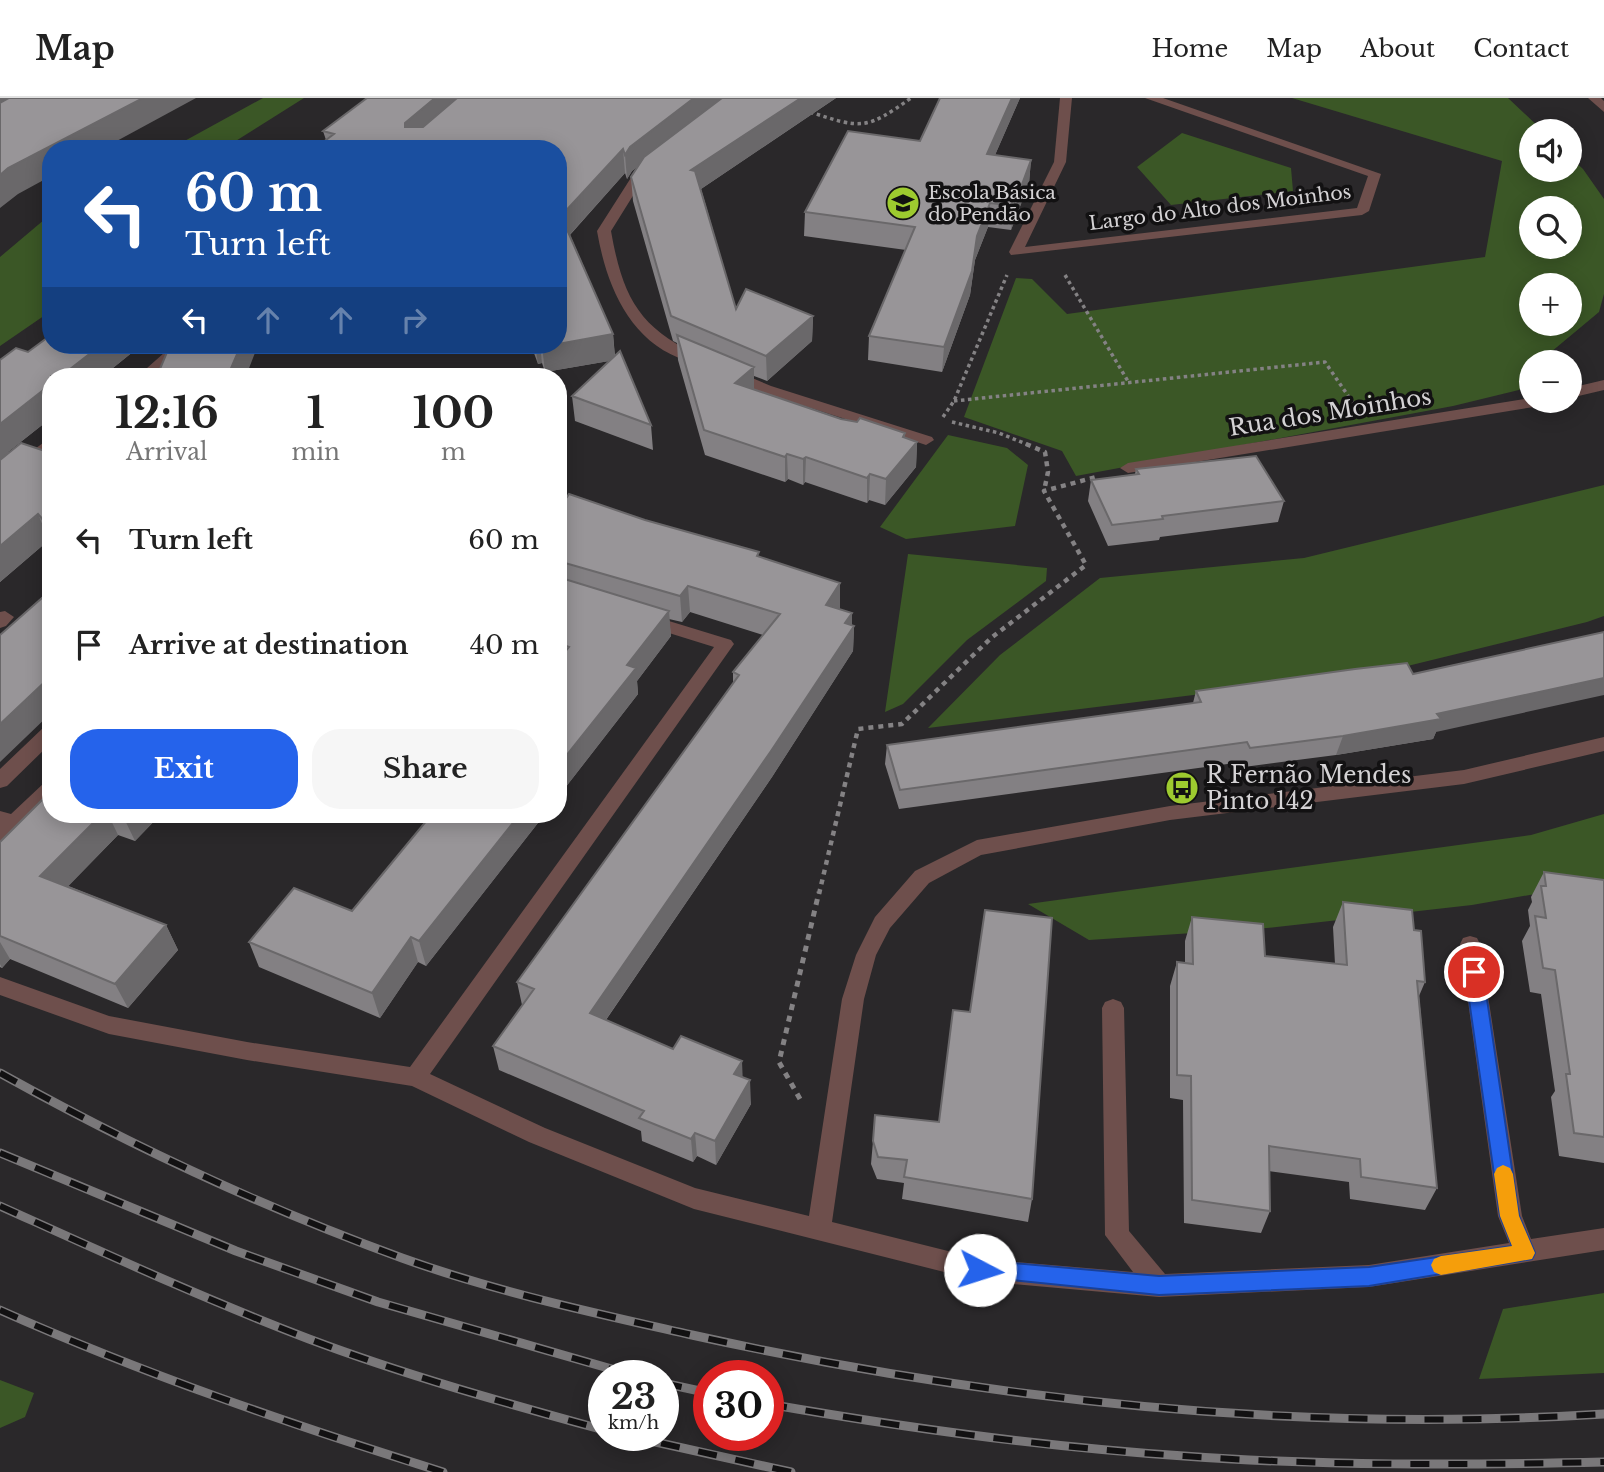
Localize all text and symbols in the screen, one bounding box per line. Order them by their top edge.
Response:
text: Map [35,28,115,69]
text: Home [1152,34,1228,63]
text: Map [1266,34,1322,63]
text: About [1360,34,1435,63]
text: Contact [1473,34,1569,63]
map controls [1519,119,1582,413]
button: sound [1519,119,1582,182]
text: 60 m [185,163,322,224]
icon: left [70,168,161,259]
street label: Largo do Alto dos Moinhos [1088,180,1353,235]
place label: Escola Básica do Pendão [928,181,1056,226]
school or university icon: Escola Básica do Pendão [884,184,922,222]
button: search [1519,196,1582,259]
text: Turn left [185,224,331,264]
button: + [1519,273,1582,336]
icon: left [176,301,214,339]
icon: ahead [249,301,287,339]
icon: ahead [322,301,360,339]
icon: right [395,301,433,339]
button: − [1519,350,1582,413]
street label: Rua dos Moinhos [1227,382,1433,442]
text: 12:16 [115,387,219,439]
text: 1 [307,387,325,439]
text: 100 [413,387,494,439]
text: Arrival [126,438,208,466]
text: min [292,438,340,466]
text: m [441,438,466,466]
icon: left [70,521,108,559]
text: Turn left [129,524,253,556]
text: 60 m [468,524,539,556]
icon: arrive [70,626,108,664]
text: Arrive at destination [129,629,409,661]
text: 40 m [470,629,539,661]
button: Exit [70,729,298,809]
button: Share [312,729,539,809]
place label: R Fernão Mendes Pinto 142 [1206,761,1411,815]
bus stop icon: R Fernão Mendes Pinto 142 [1163,769,1201,807]
pin [1444,942,1504,1002]
icon: arrive [1455,953,1493,991]
position arrow [943,1233,1017,1307]
speed limit sign: 30 [693,1360,784,1451]
text: 23 [611,1375,656,1418]
text: km/h [608,1412,659,1434]

